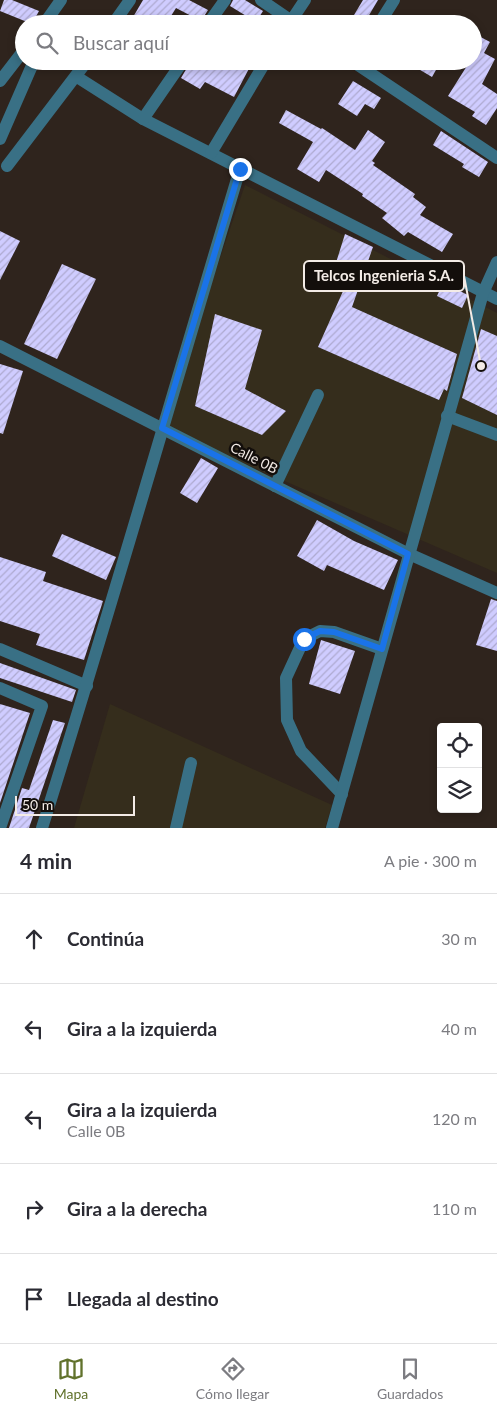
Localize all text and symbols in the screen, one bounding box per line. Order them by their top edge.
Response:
search box [15,15,482,70]
icon: search [33,29,61,57]
text: Buscar aquí [73,31,169,54]
route end [229,158,252,181]
callout: Telcos Ingenieria S.A. [304,261,464,291]
text: Telcos Ingenieria S.A. [314,266,454,284]
street label: Calle 0B [228,438,281,477]
route start [293,628,316,651]
map controls [437,723,482,813]
button: locate [437,723,482,768]
button: layers [437,768,482,813]
scale bar [15,793,135,816]
text: 50 m [22,796,53,813]
text: 4 min [20,848,72,873]
text: A pie · 300 m [384,851,477,870]
icon: ahead [20,925,48,953]
text: Continúa [67,927,144,950]
text: 30 m [441,929,477,948]
icon: left [20,1015,48,1043]
text: Gira a la izquierda [67,1017,217,1040]
text: 40 m [441,1019,477,1038]
text: Gira a la izquierda [67,1098,217,1121]
icon: left [20,1105,48,1133]
text: 120 m [432,1109,477,1128]
text: Calle 0B [67,1121,125,1140]
icon: right [20,1195,48,1223]
text: Gira a la derecha [67,1197,207,1220]
text: 110 m [432,1199,477,1218]
icon: arrive [20,1285,48,1313]
text: Llegada al destino [67,1287,219,1310]
tab: Mapa [54,1355,88,1402]
tab: Cómo llegar [196,1355,269,1402]
tab: Guardados [377,1355,443,1402]

